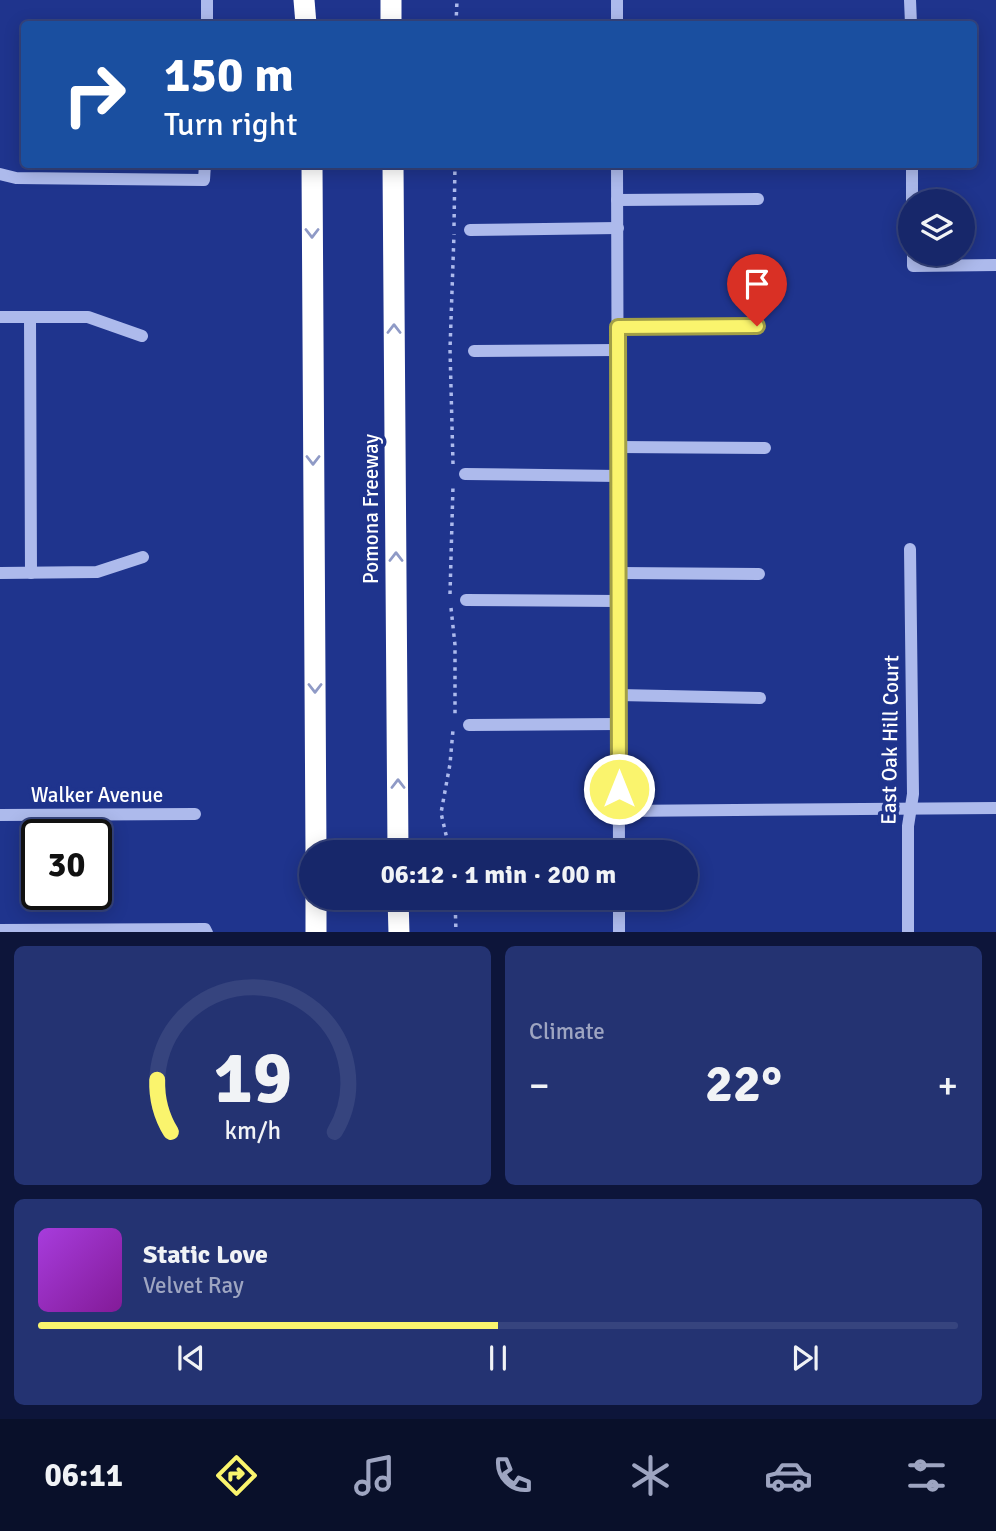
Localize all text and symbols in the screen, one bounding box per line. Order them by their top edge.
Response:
text: 150 m [164,45,294,105]
icon: right [49,49,140,140]
text: Turn right [164,105,297,144]
map controls [898,189,975,266]
button: layers [898,189,975,266]
one-way arrow [304,228,320,238]
pin [727,254,787,326]
icon: arrive [738,265,776,303]
one-way arrow [386,323,402,334]
street label: Pomona Freeway [358,434,384,584]
one-way arrow [306,455,321,466]
one-way arrow [388,551,404,561]
street label: East Oak Hill Court [876,655,904,825]
one-way arrow [307,683,323,693]
position arrow [582,752,656,826]
one-way arrow [390,778,405,789]
street label: Walker Avenue [31,782,163,808]
speed limit sign: 30 [21,819,112,910]
text: 06:12 · 1 min · 200 m [381,859,616,891]
text: Climate [529,1017,605,1046]
text: 19 [213,1034,292,1123]
text: 22° [705,1052,782,1116]
text: − [529,1062,550,1109]
text: + [937,1062,958,1109]
text: km/h [224,1114,281,1145]
text: Static Love [143,1239,268,1271]
text: Velvet Ray [143,1271,244,1300]
icon: previous [172,1339,210,1377]
icon: pause [479,1339,517,1377]
icon: next [786,1339,824,1377]
icon: directions [212,1451,261,1500]
icon: music [350,1451,399,1500]
icon: phone [488,1451,537,1500]
icon: climate [626,1451,675,1500]
icon: car [764,1451,813,1500]
icon: filters [902,1451,951,1500]
text: 06:11 [45,1456,123,1495]

